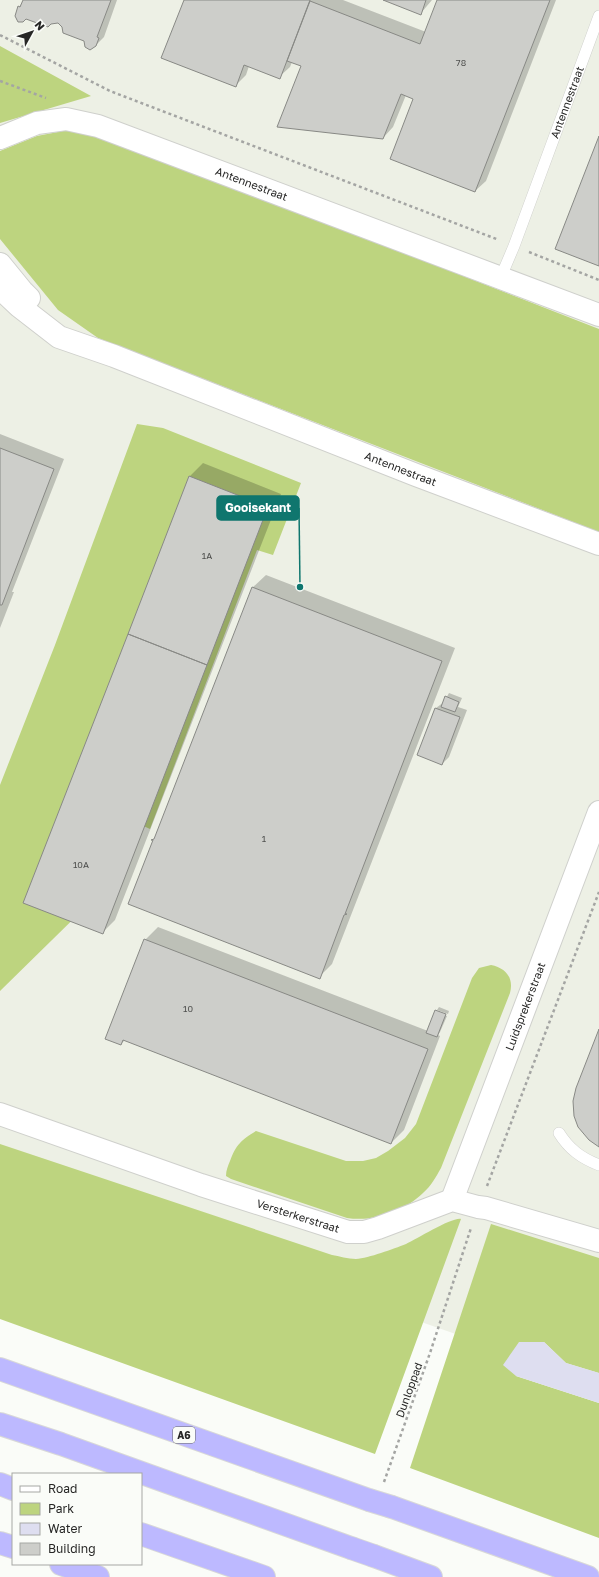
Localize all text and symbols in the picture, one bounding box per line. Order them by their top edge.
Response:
north arrow [12,12,52,52]
text: N [32,18,48,33]
house number: 78 [456,57,466,68]
street label: Antennestraat [547,64,586,140]
street label: Antennestraat [214,164,289,203]
street label: Antennestraat [363,448,438,488]
callout: Gooisekant [217,496,299,520]
text: Gooisekant [225,500,291,515]
house number: 1A [202,550,212,561]
house number: 1 [262,833,267,844]
house number: 10A [73,859,89,870]
street label: Luidsprekerstraat [502,960,548,1052]
house number: 10 [183,1003,193,1014]
street label: Versterkerstraat [255,1196,341,1235]
street label: Dunloppad [393,1361,424,1419]
road number: A6 [173,1427,195,1443]
legend [12,1473,142,1565]
text: Road [48,1481,77,1496]
text: Park [48,1501,74,1516]
text: Water [48,1521,82,1536]
text: Building [48,1541,96,1556]

